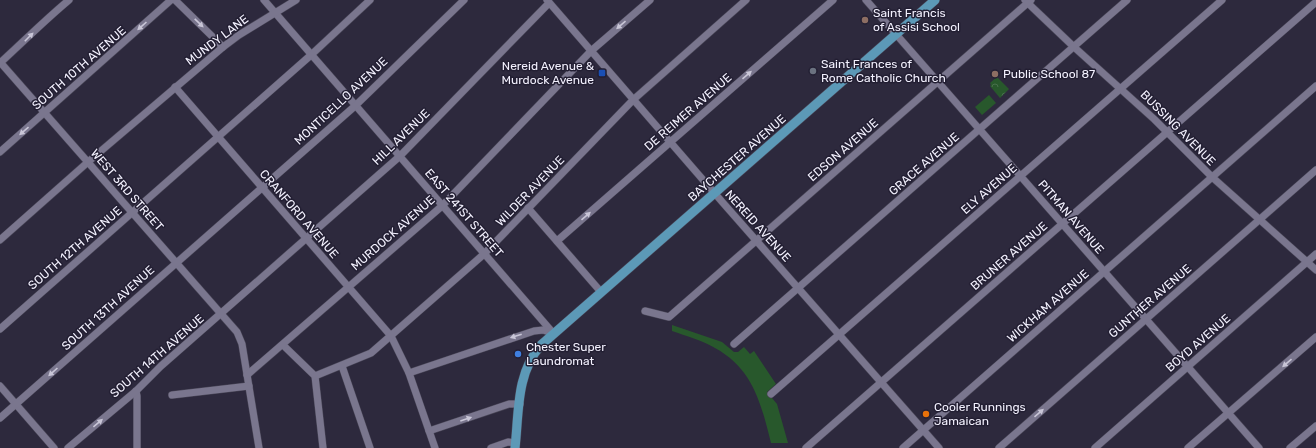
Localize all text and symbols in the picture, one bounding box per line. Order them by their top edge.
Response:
place label: Saint Francis of Assisi School [873,6,960,34]
street label: MUNDY LANE [183,12,251,68]
marker: Saint Francis of Assisi School [860,15,870,25]
one-way arrow [194,19,204,28]
one-way arrow [138,21,147,30]
one-way arrow [615,21,626,30]
street label: SOUTH 10TH AVENUE [29,23,129,113]
one-way arrow [24,32,34,42]
street label: MONTICELLO AVENUE [292,54,390,148]
place label: Saint Frances of Rome Catholic Church [821,57,946,85]
place label: Nereid Avenue & Murdock Avenue [501,59,595,87]
marker: Saint Frances of Rome Catholic Church [808,66,818,76]
place label: Public School 87 [1003,67,1095,81]
marker: Nereid Avenue & Murdock Avenue [597,68,607,78]
marker: Public School 87 [990,69,1000,79]
street label: DE REIMER AVENUE [642,70,734,154]
one-way arrow [742,70,753,79]
street label: BUSSING AVENUE [1138,88,1218,168]
street label: HILL AVENUE [369,106,433,168]
street label: BAYCHESTER AVENUE [685,112,789,204]
street label: EDSON AVENUE [805,116,881,184]
one-way arrow [19,126,29,135]
street label: GRACE AVENUE [886,130,962,198]
street label: WEST 3RD STREET [88,146,166,234]
street label: WILDER AVENUE [493,153,567,229]
street label: ELY AVENUE [958,161,1020,217]
street label: EAST 241ST STREET [422,166,506,260]
street label: CRANFORD AVENUE [257,167,341,261]
street label: PITMAN AVENUE [1035,177,1107,257]
street label: NEREID AVENUE [722,187,794,265]
street label: MURDOCK AVENUE [348,193,438,273]
street label: SOUTH 12TH AVENUE [25,204,125,292]
one-way arrow [581,211,592,220]
street label: BRUNER AVENUE [968,219,1050,293]
street label: GUNTHER AVENUE [1106,261,1194,341]
street label: SOUTH 13TH AVENUE [59,263,157,353]
street label: WICKHAM AVENUE [1004,267,1092,345]
street label: BOYD AVENUE [1163,311,1233,375]
street label: SOUTH 14TH AVENUE [107,312,207,400]
one-way arrow [510,333,522,339]
place label: Chester Super Laundromat [526,340,606,368]
marker: Chester Super Laundromat [513,349,523,359]
one-way arrow [1281,358,1292,367]
one-way arrow [48,367,58,376]
place label: Cooler Runnings Jamaican [934,400,1026,428]
one-way arrow [1034,408,1044,418]
marker: Cooler Runnings Jamaican [921,409,931,419]
one-way arrow [461,416,473,422]
one-way arrow [92,418,103,427]

